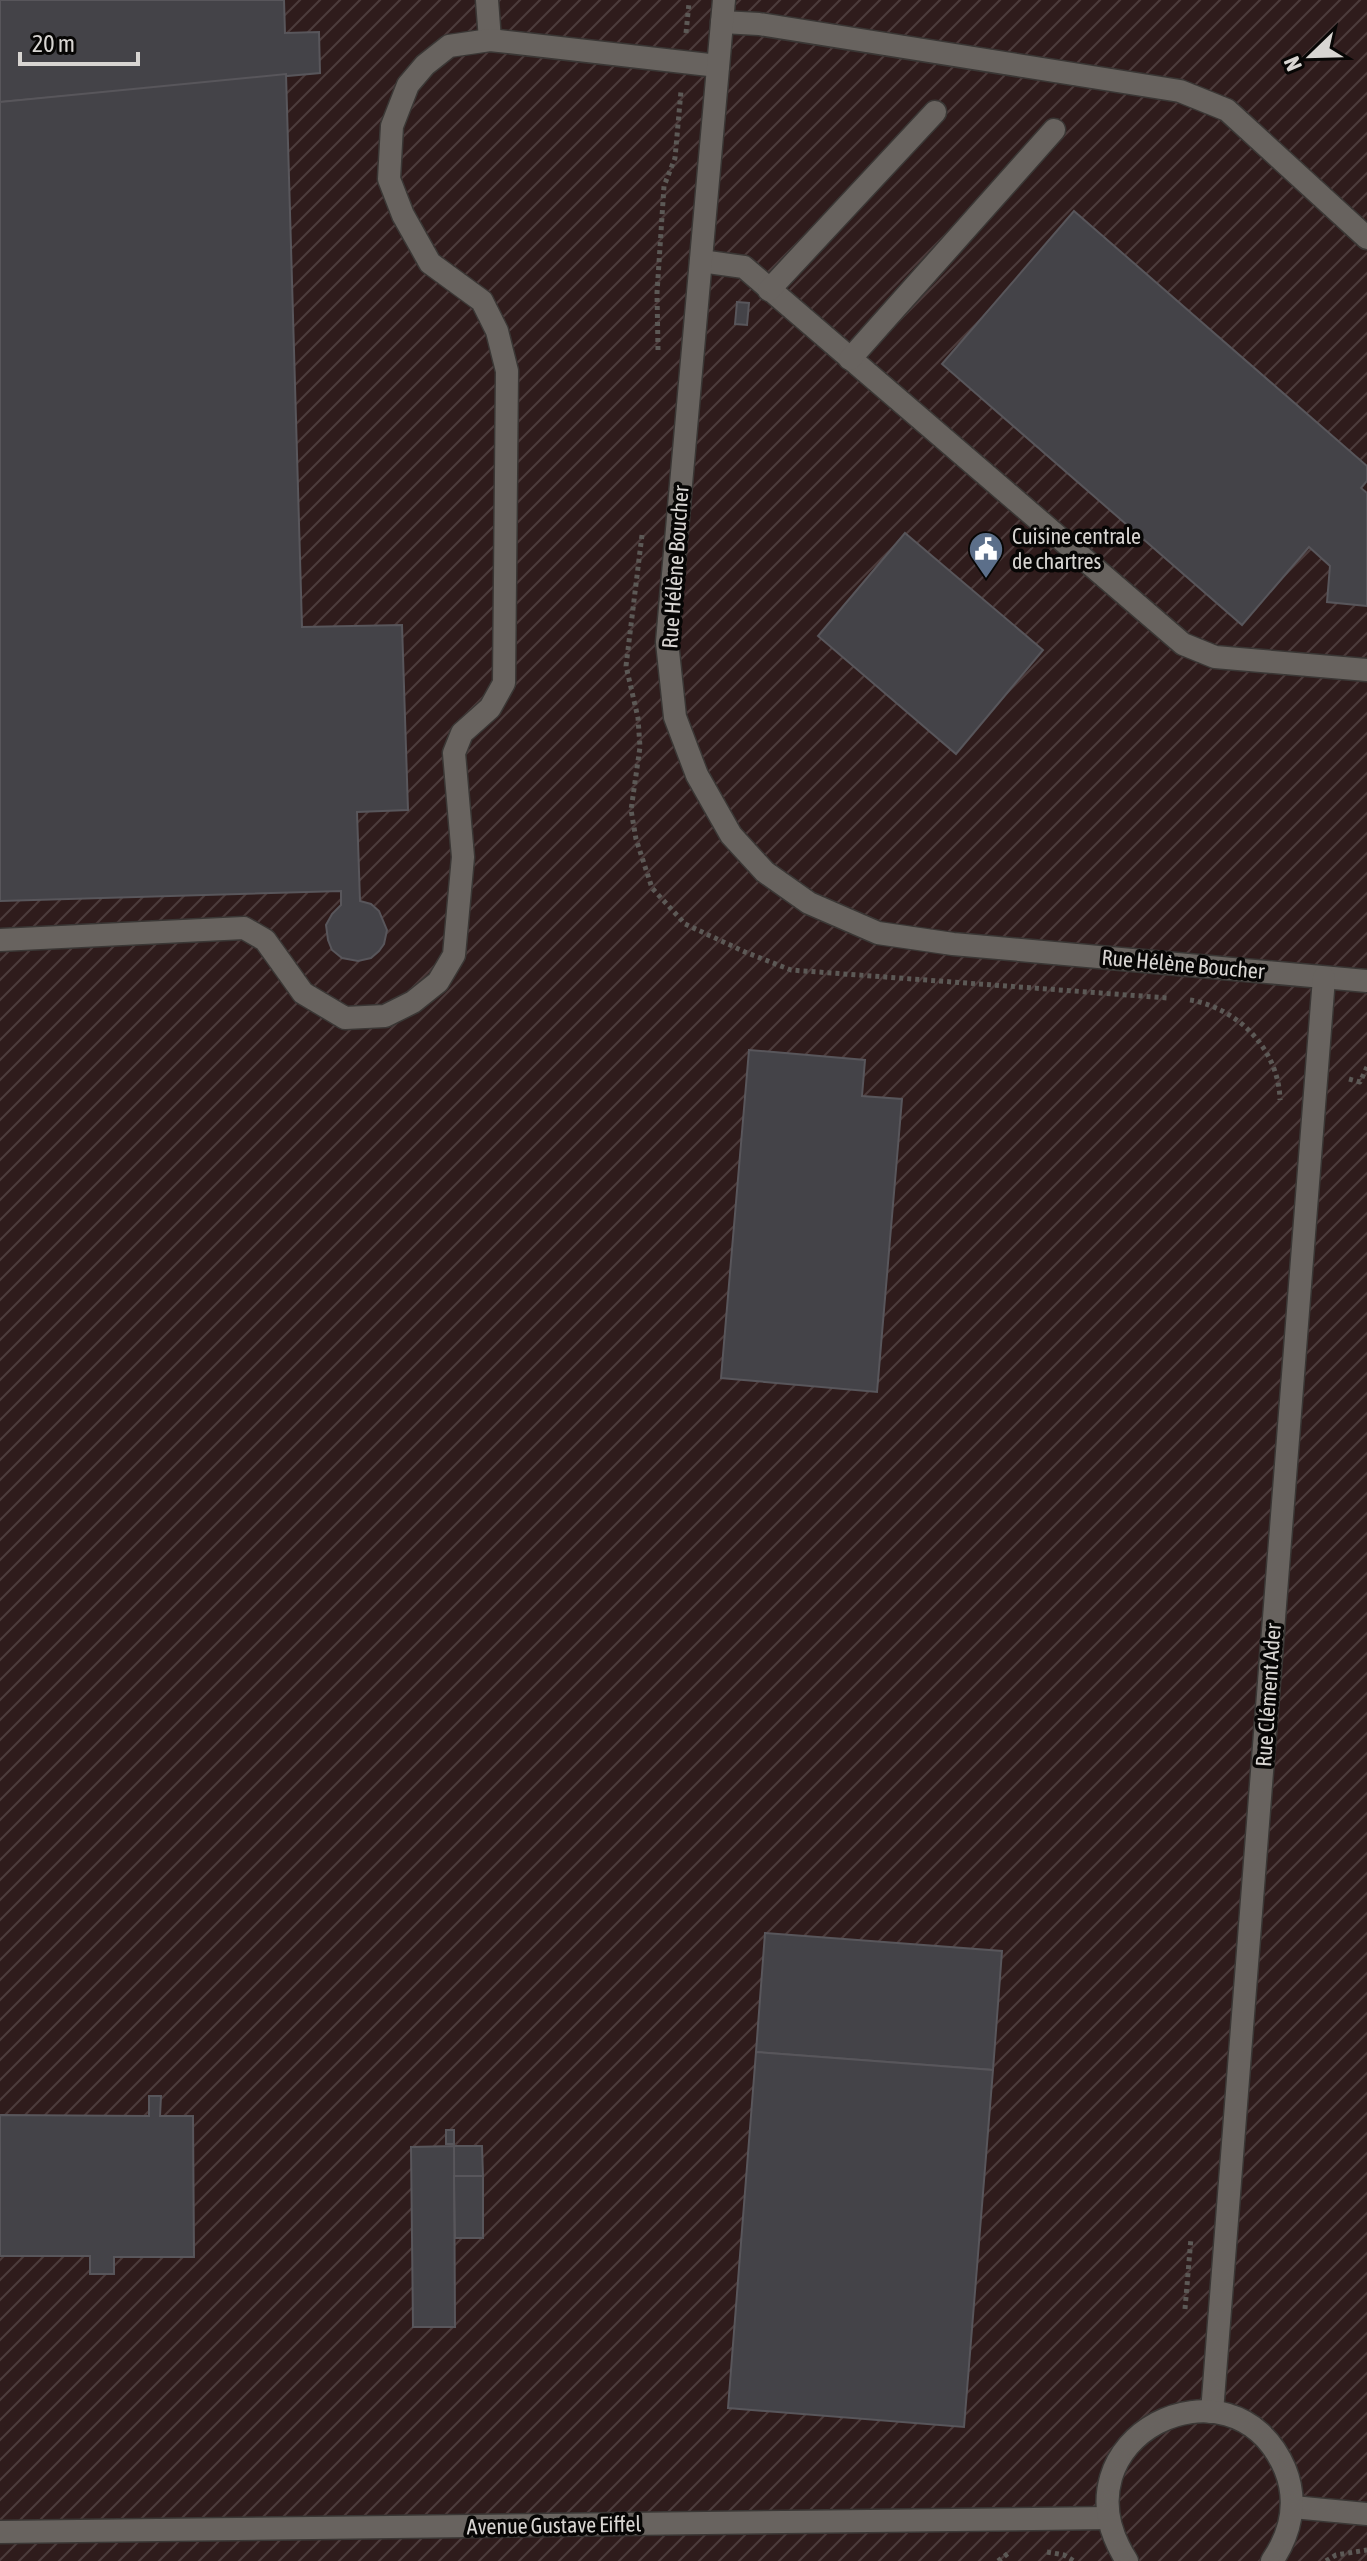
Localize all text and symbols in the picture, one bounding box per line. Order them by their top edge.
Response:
scale bar [20,16,138,66]
north arrow [1271,16,1351,96]
text: 20 m [32,30,75,57]
text: N [1278,53,1307,75]
street label: Rue Hélène Boucher [656,484,694,649]
place label: Cuisine centrale de chartres [1012,523,1141,574]
public building icon: Cuisine centrale de chartres [967,530,1005,580]
street label: Rue Hélène Boucher [1100,944,1266,984]
street label: Rue Clément Ader [1250,1622,1286,1768]
street label: Avenue Gustave Eiffel [467,2510,642,2540]

